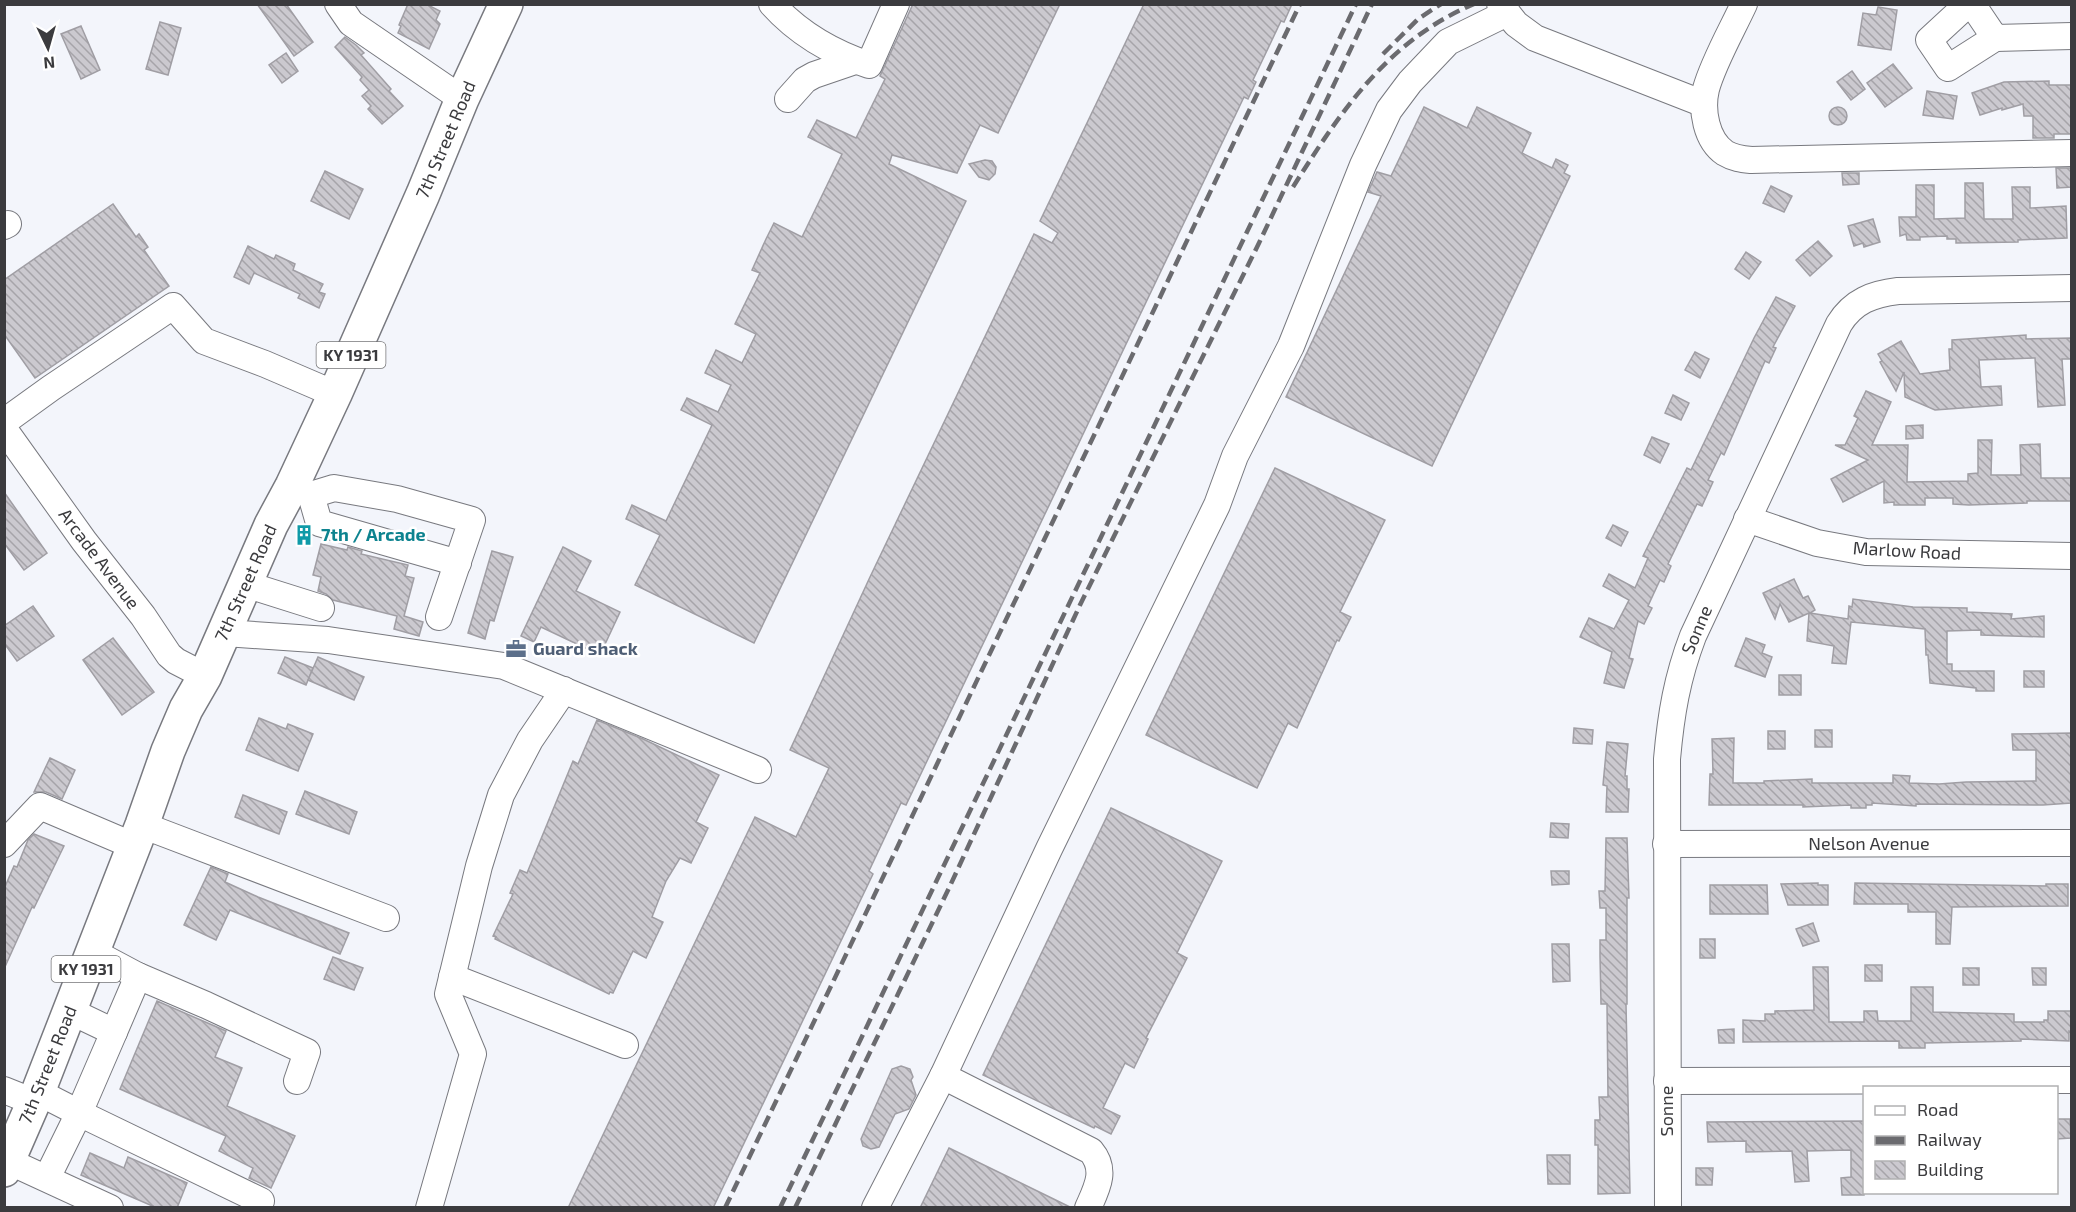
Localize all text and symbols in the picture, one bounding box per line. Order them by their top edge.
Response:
north arrow [18,18,78,78]
text: N [43,53,56,73]
street label: 7th Street Road [410,77,480,202]
road number: KY 1931 [316,342,386,368]
street label: Arcade Avenue [55,504,145,613]
street label: 7th Street Road [209,521,281,645]
building icon: 7th / Arcade [292,523,316,547]
place label: 7th / Arcade [321,523,426,545]
street label: Marlow Road [1852,536,1962,564]
street label: Sonne [1676,602,1716,657]
office icon: Guard shack [504,637,528,661]
place label: Guard shack [533,637,638,659]
street label: Nelson Avenue [1808,832,1930,854]
road number: KY 1931 [52,956,121,982]
street label: 7th Street Road [13,1002,81,1127]
street label: Sonne [1655,1086,1677,1136]
legend [1863,1086,2058,1194]
text: Road [1917,1098,1958,1120]
text: Railway [1917,1128,1982,1150]
text: Building [1917,1158,1984,1180]

